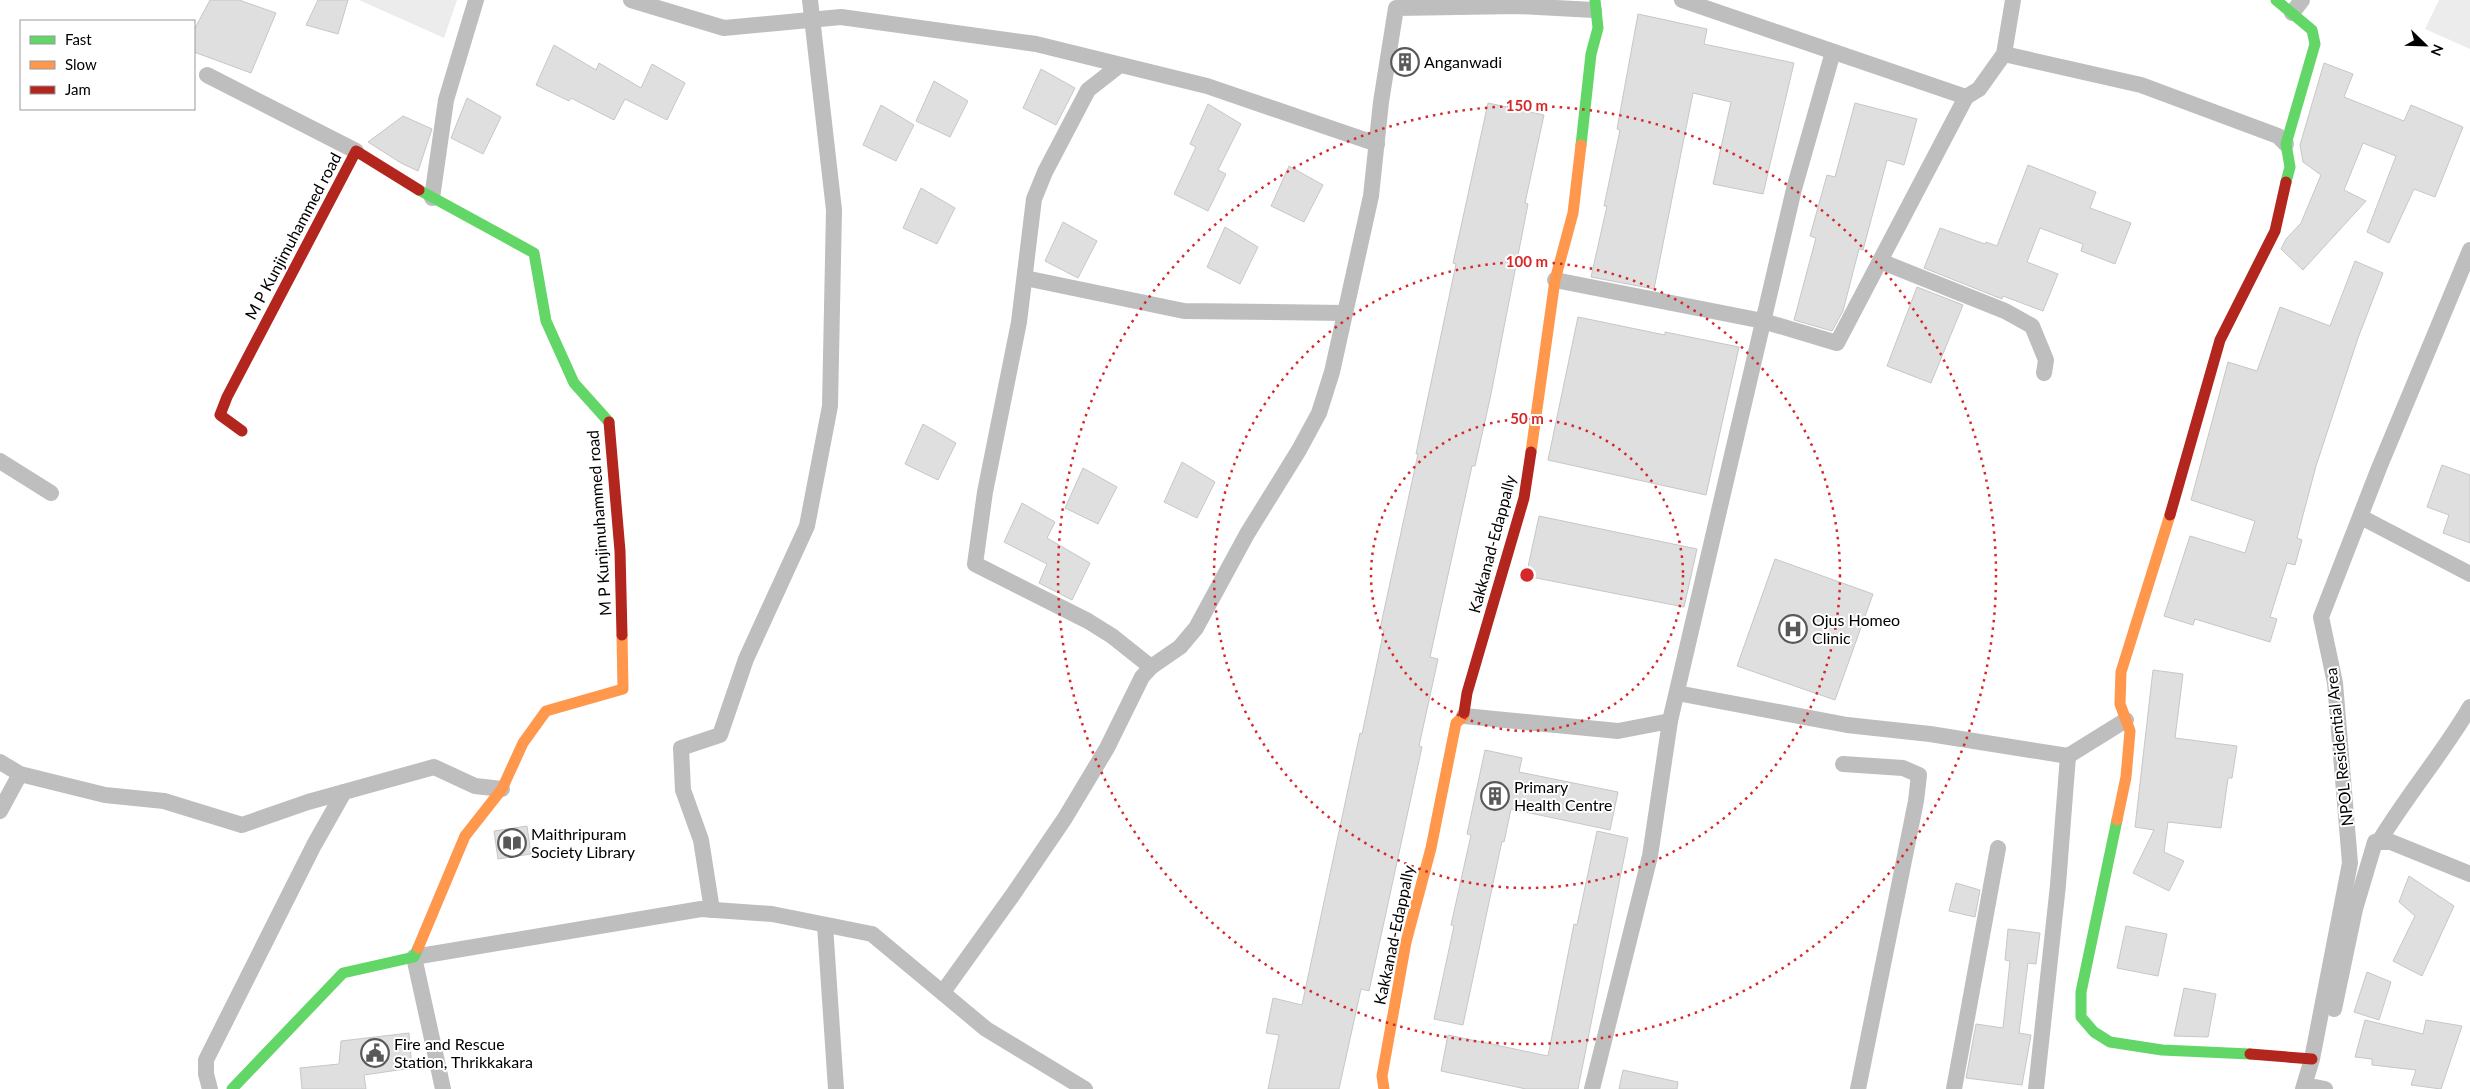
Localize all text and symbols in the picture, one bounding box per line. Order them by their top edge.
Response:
legend [20,20,195,110]
north arrow [2400,20,2450,70]
text: Fast [65,30,92,48]
text: N [2427,42,2447,59]
building icon: Anganwadi [1390,47,1420,77]
place label: Anganwadi [1424,52,1502,71]
text: Slow [65,55,97,73]
text: Jam [65,80,91,98]
text: 150 m [1506,96,1548,114]
street label: M P Kunjimuhammed road [240,149,345,322]
text: 100 m [1506,252,1548,270]
text: 50 m [1510,409,1544,427]
street label: M P Kunjimuhammed road [583,429,614,617]
street label: Kakkanad-Edappally [1464,472,1519,615]
centre of rings [1518,566,1536,584]
place label: Ojus Homeo Clinic [1812,610,1900,647]
hospital icon: Ojus Homeo Clinic [1778,614,1808,644]
street label: NPOL Residential Area [2321,667,2356,827]
place label: Primary Health Centre [1514,777,1612,814]
building icon: Primary Health Centre [1480,781,1510,811]
place label: Maithripuram Society Library [531,824,636,861]
library icon: Maithripuram Society Library [497,828,527,858]
street label: Kakkanad-Edappally [1369,863,1418,1006]
place label: Fire and Rescue Station, Thrikkakara [394,1034,533,1071]
public building icon: Fire and Rescue Station, Thrikkakara [360,1038,390,1068]

